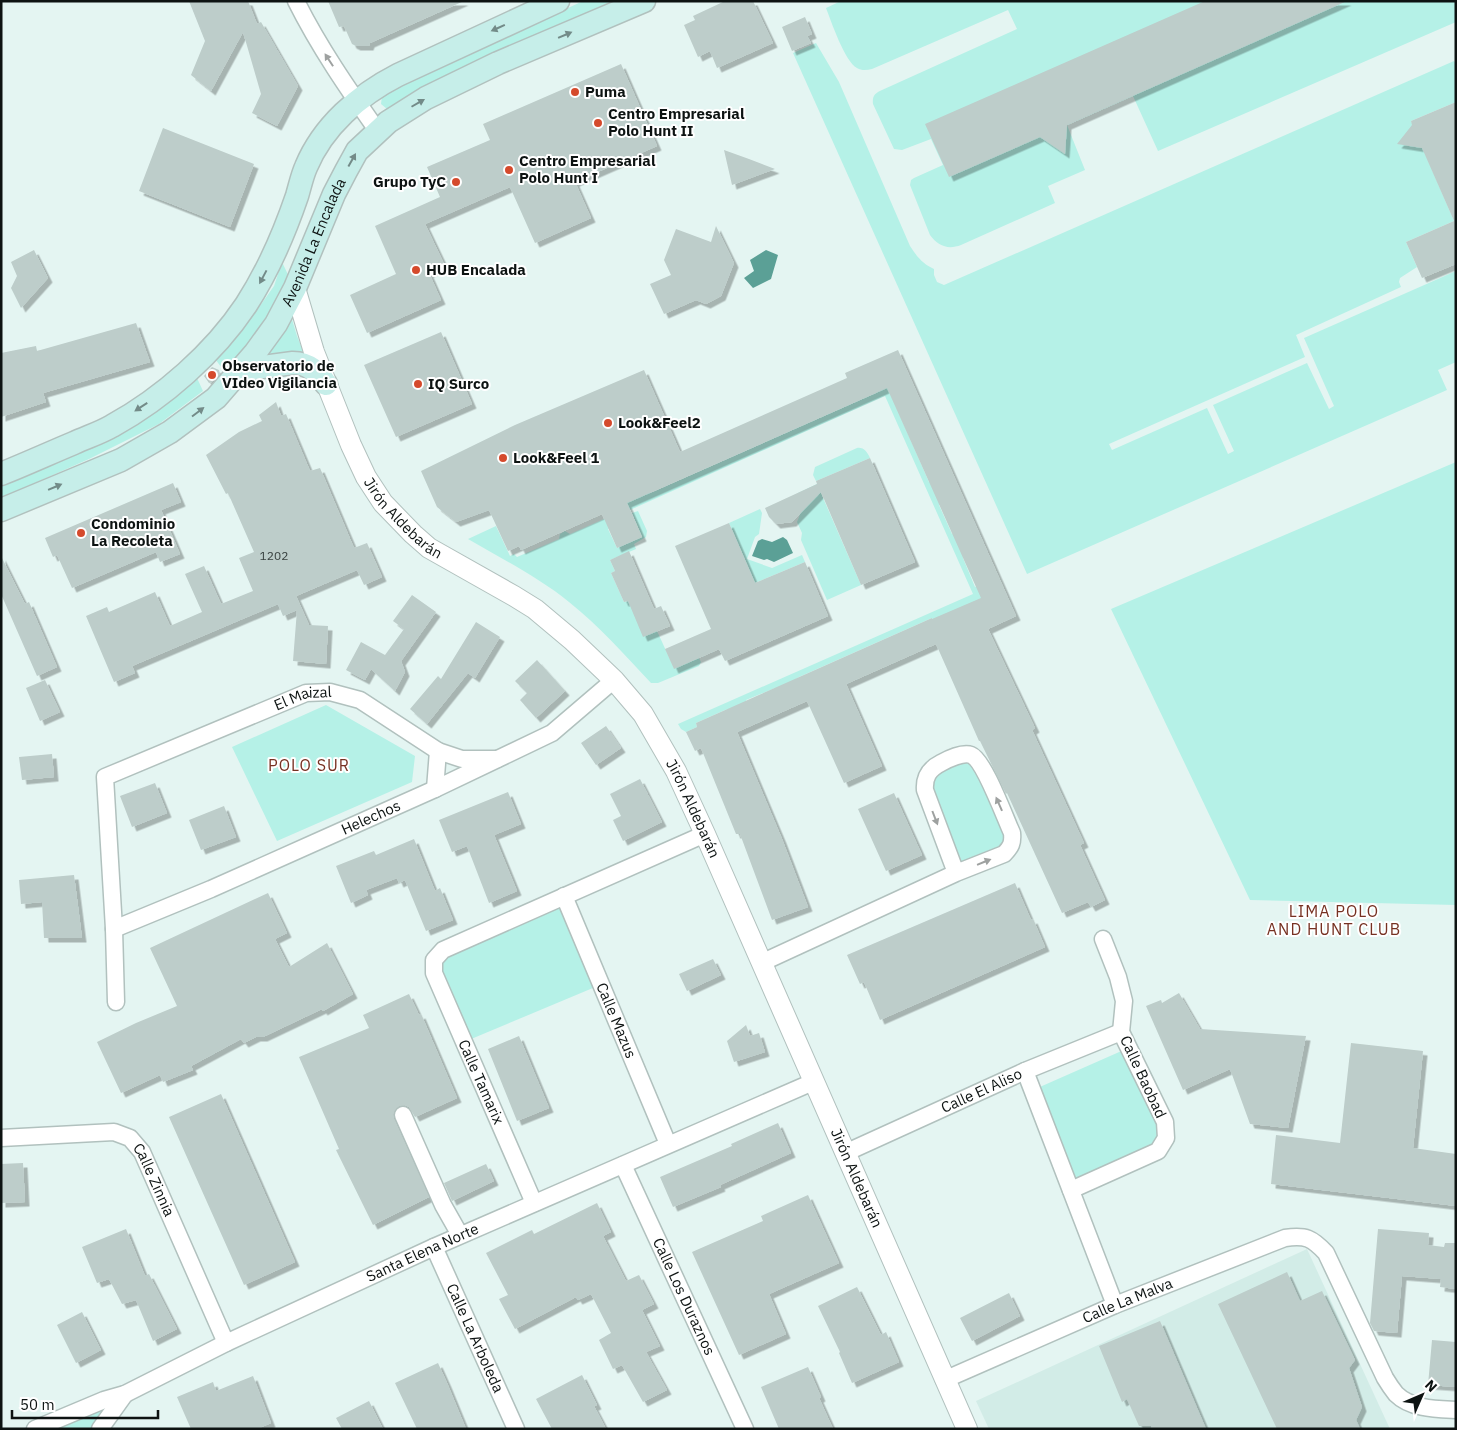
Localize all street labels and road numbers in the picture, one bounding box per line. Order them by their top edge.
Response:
street label: Avenida La Encalada [277,175,350,310]
street label: Jirón Aldebarán [360,474,446,563]
street label: El Maizal [271,682,332,714]
street label: Jirón Aldebarán [662,755,724,861]
street label: Helechos [338,796,403,839]
street label: Calle Mazus [592,980,641,1061]
street label: Calle Baobad [1116,1033,1171,1121]
street label: Calle Tamarix [454,1037,509,1127]
street label: Calle El Aliso [938,1064,1025,1117]
street label: Jirón Aldebarán [827,1125,887,1230]
street label: Calle Zinnia [129,1139,179,1219]
street label: Santa Elena Norte [363,1219,481,1286]
street label: Calle Los Duraznos [649,1235,720,1358]
street label: Calle La Malva [1079,1273,1175,1327]
street label: Calle La Arboleda [443,1280,508,1395]

